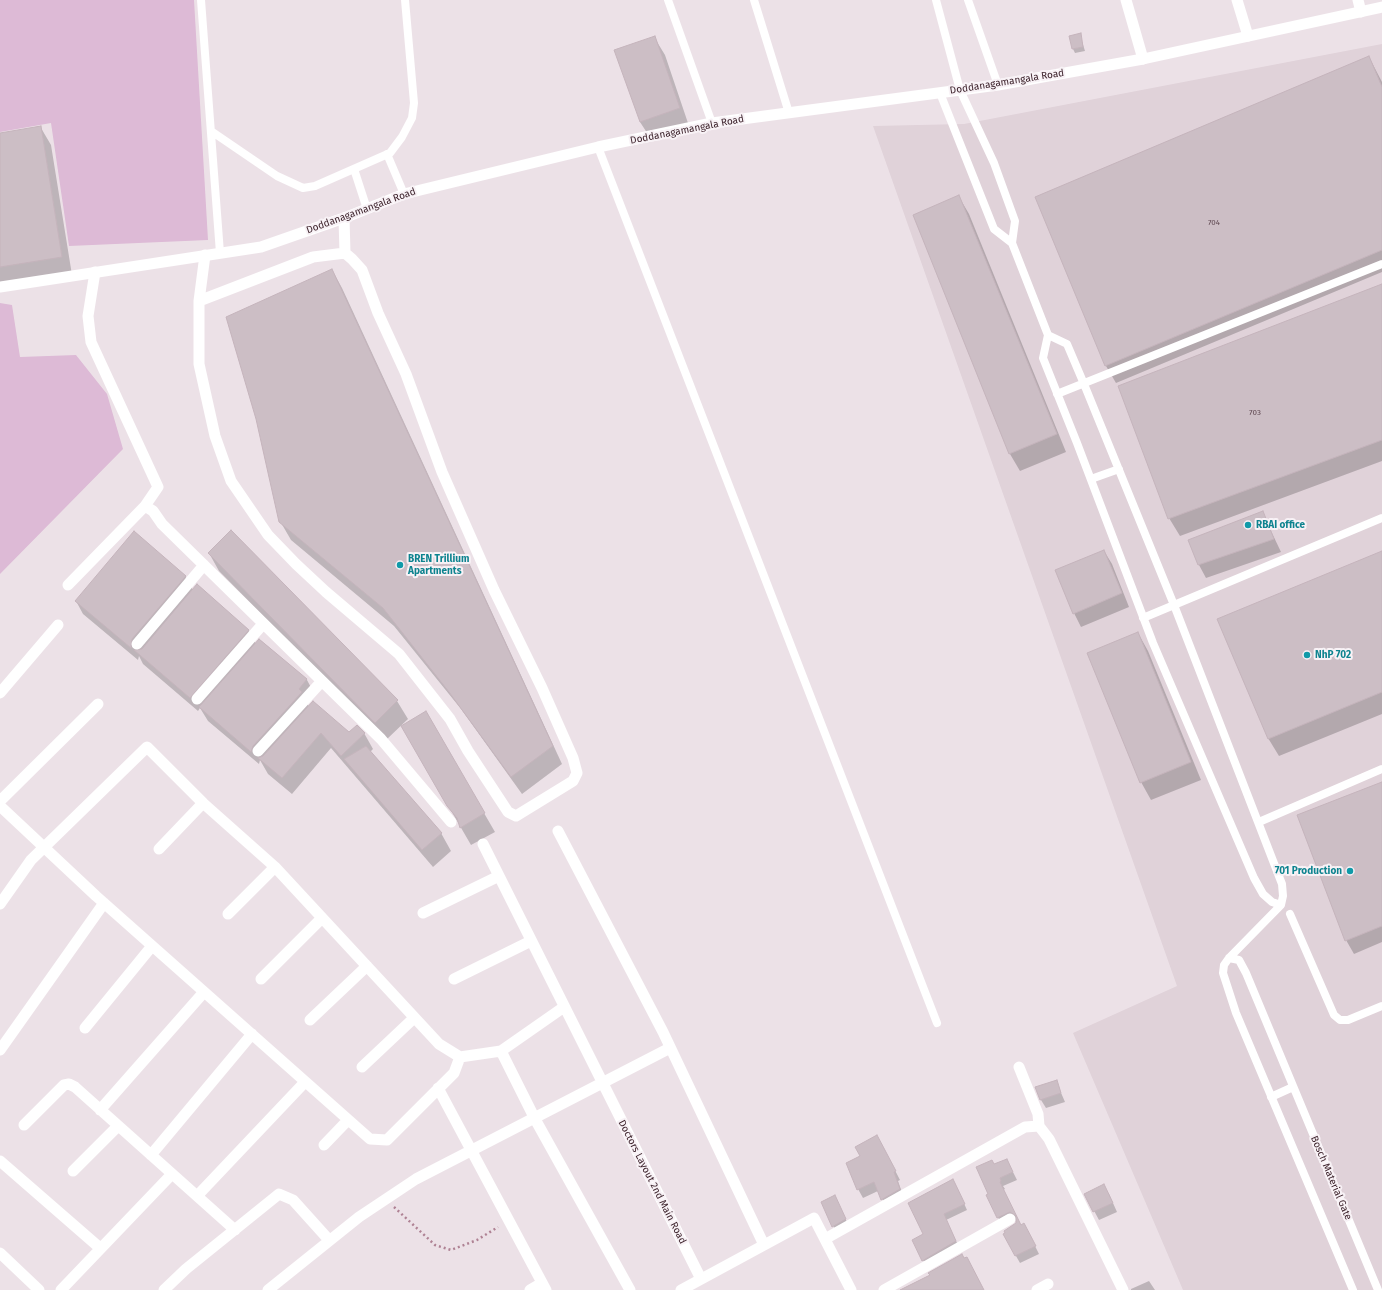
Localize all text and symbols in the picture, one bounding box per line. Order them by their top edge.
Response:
street label: Doddanagamangala Road [949,67,1065,97]
street label: Doddanagamangala Road [629,113,745,147]
street label: Doddanagamangala Road [305,186,417,236]
house number: 704 [1208,218,1220,228]
house number: 703 [1249,408,1261,418]
place label: RBAI office [1256,519,1305,531]
marker: RBAI office [1243,520,1253,530]
place label: BREN Trillium Apartments [408,553,469,576]
marker: BREN Trillium Apartments [395,560,405,570]
place label: NhP 702 [1315,649,1351,661]
marker: NhP 702 [1302,650,1312,660]
place label: 701 Production [1275,865,1342,877]
marker: 701 Production [1345,866,1355,876]
street label: Doctors Layout 2nd Main Road [615,1118,689,1246]
street label: Bosch Material Gate [1308,1134,1354,1222]

